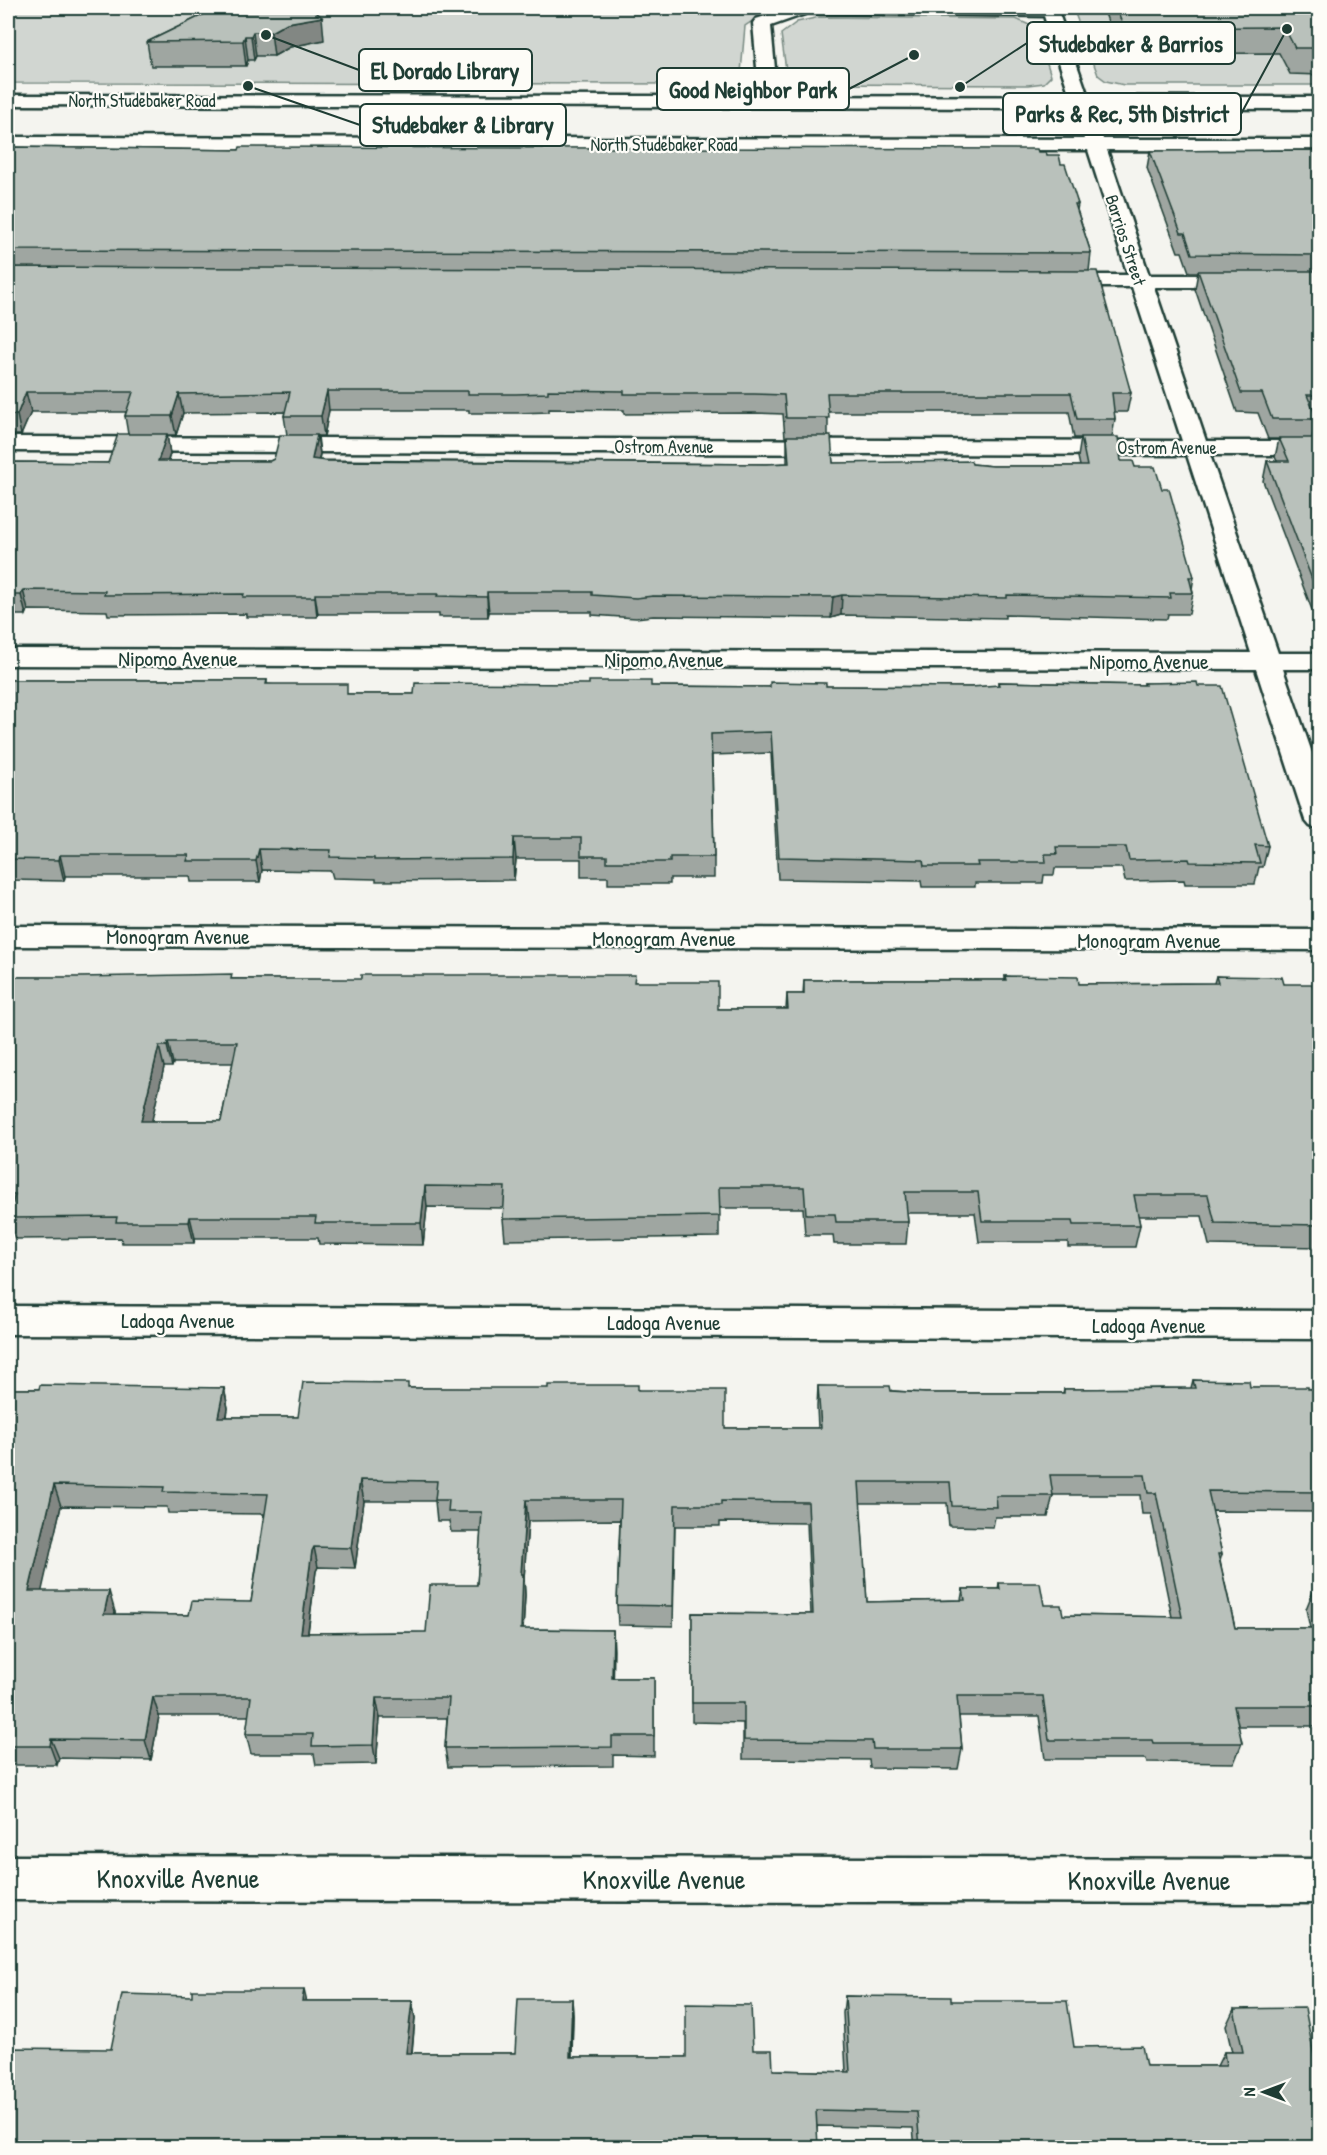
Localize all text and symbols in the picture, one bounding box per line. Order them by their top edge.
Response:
callout: Studebaker & Barrios [1027,22,1235,64]
text: Studebaker & Barrios [1039,27,1223,59]
callout: El Dorado Library [359,49,532,91]
text: El Dorado Library [370,54,520,87]
callout: Good Neighbor Park [657,68,849,110]
text: Good Neighbor Park [669,73,837,106]
street label: North Studebaker Road [68,88,216,113]
callout: Parks & Rec, 5th District [1003,93,1241,135]
text: Parks & Rec, 5th District [1015,97,1230,129]
callout: Studebaker & Library [360,104,566,146]
text: Studebaker & Library [372,108,554,141]
street label: North Studebaker Road [590,132,738,157]
street label: Barrios Street [1100,191,1153,289]
street label: Ostrom Avenue [614,434,714,459]
street label: Ostrom Avenue [1117,435,1217,460]
street label: Nipomo Avenue [118,643,238,673]
street label: Nipomo Avenue [604,644,724,674]
street label: Nipomo Avenue [1089,646,1209,676]
street label: Monogram Avenue [106,921,250,951]
street label: Monogram Avenue [592,923,736,953]
street label: Monogram Avenue [1077,925,1221,955]
street label: Ladoga Avenue [121,1305,235,1335]
street label: Ladoga Avenue [607,1307,721,1337]
street label: Ladoga Avenue [1092,1310,1206,1340]
street label: Knoxville Avenue [96,1860,260,1896]
street label: Knoxville Avenue [582,1861,746,1897]
street label: Knoxville Avenue [1067,1862,1231,1898]
north arrow [1234,2062,1294,2122]
text: N [1238,2087,1260,2096]

